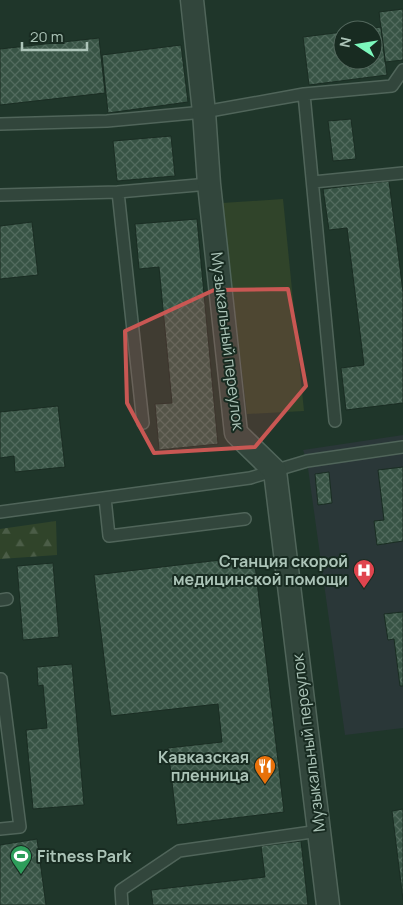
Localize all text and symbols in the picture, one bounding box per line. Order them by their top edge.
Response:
scale bar [22,20,88,52]
north arrow [333,20,383,70]
text: 20 m [30,26,63,47]
text: N [334,35,355,49]
street label: Музыкальный переулок [206,251,250,432]
place label: Станция скорой медицинской помощи [173,550,348,590]
hospital icon: Станция скорой медицинской помощи [352,558,376,589]
street label: Музыкальный переулок [286,652,330,833]
place label: Кавказская пленница [158,746,249,786]
restaurant icon: Кавказская пленница [253,754,277,785]
sports icon: Fitness Park [9,844,33,875]
place label: Fitness Park [37,845,131,867]

